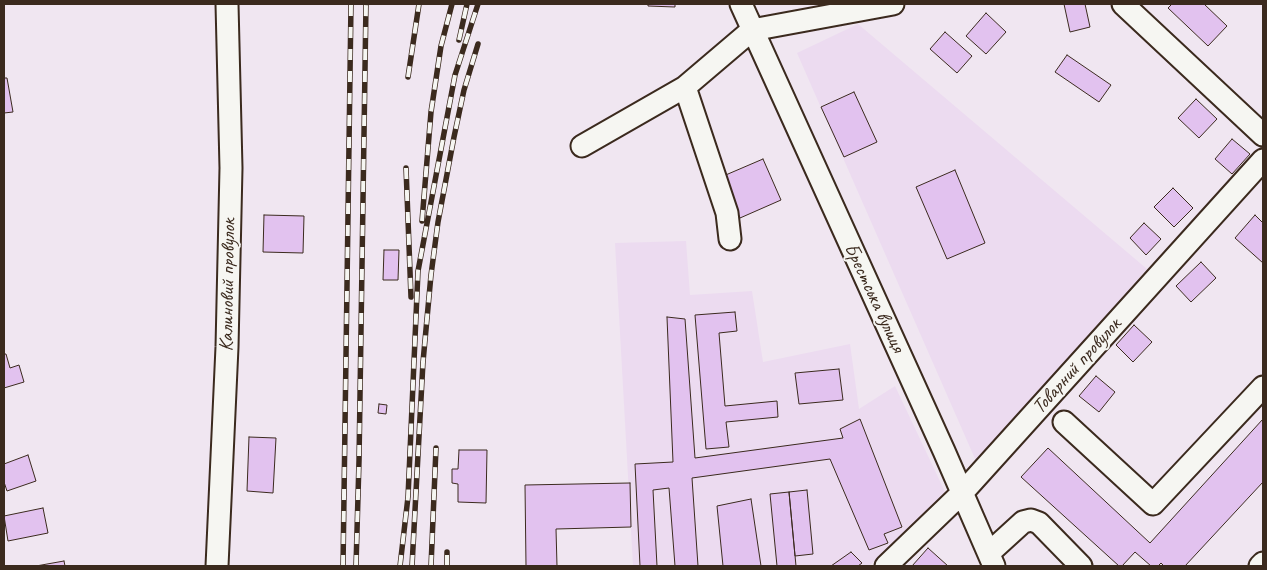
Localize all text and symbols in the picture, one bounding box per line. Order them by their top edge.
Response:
street label: Калиновий провулок [215,218,241,352]
street label: Брестська вулиця [838,240,910,356]
street label: Товарний провулок [1028,313,1126,419]

